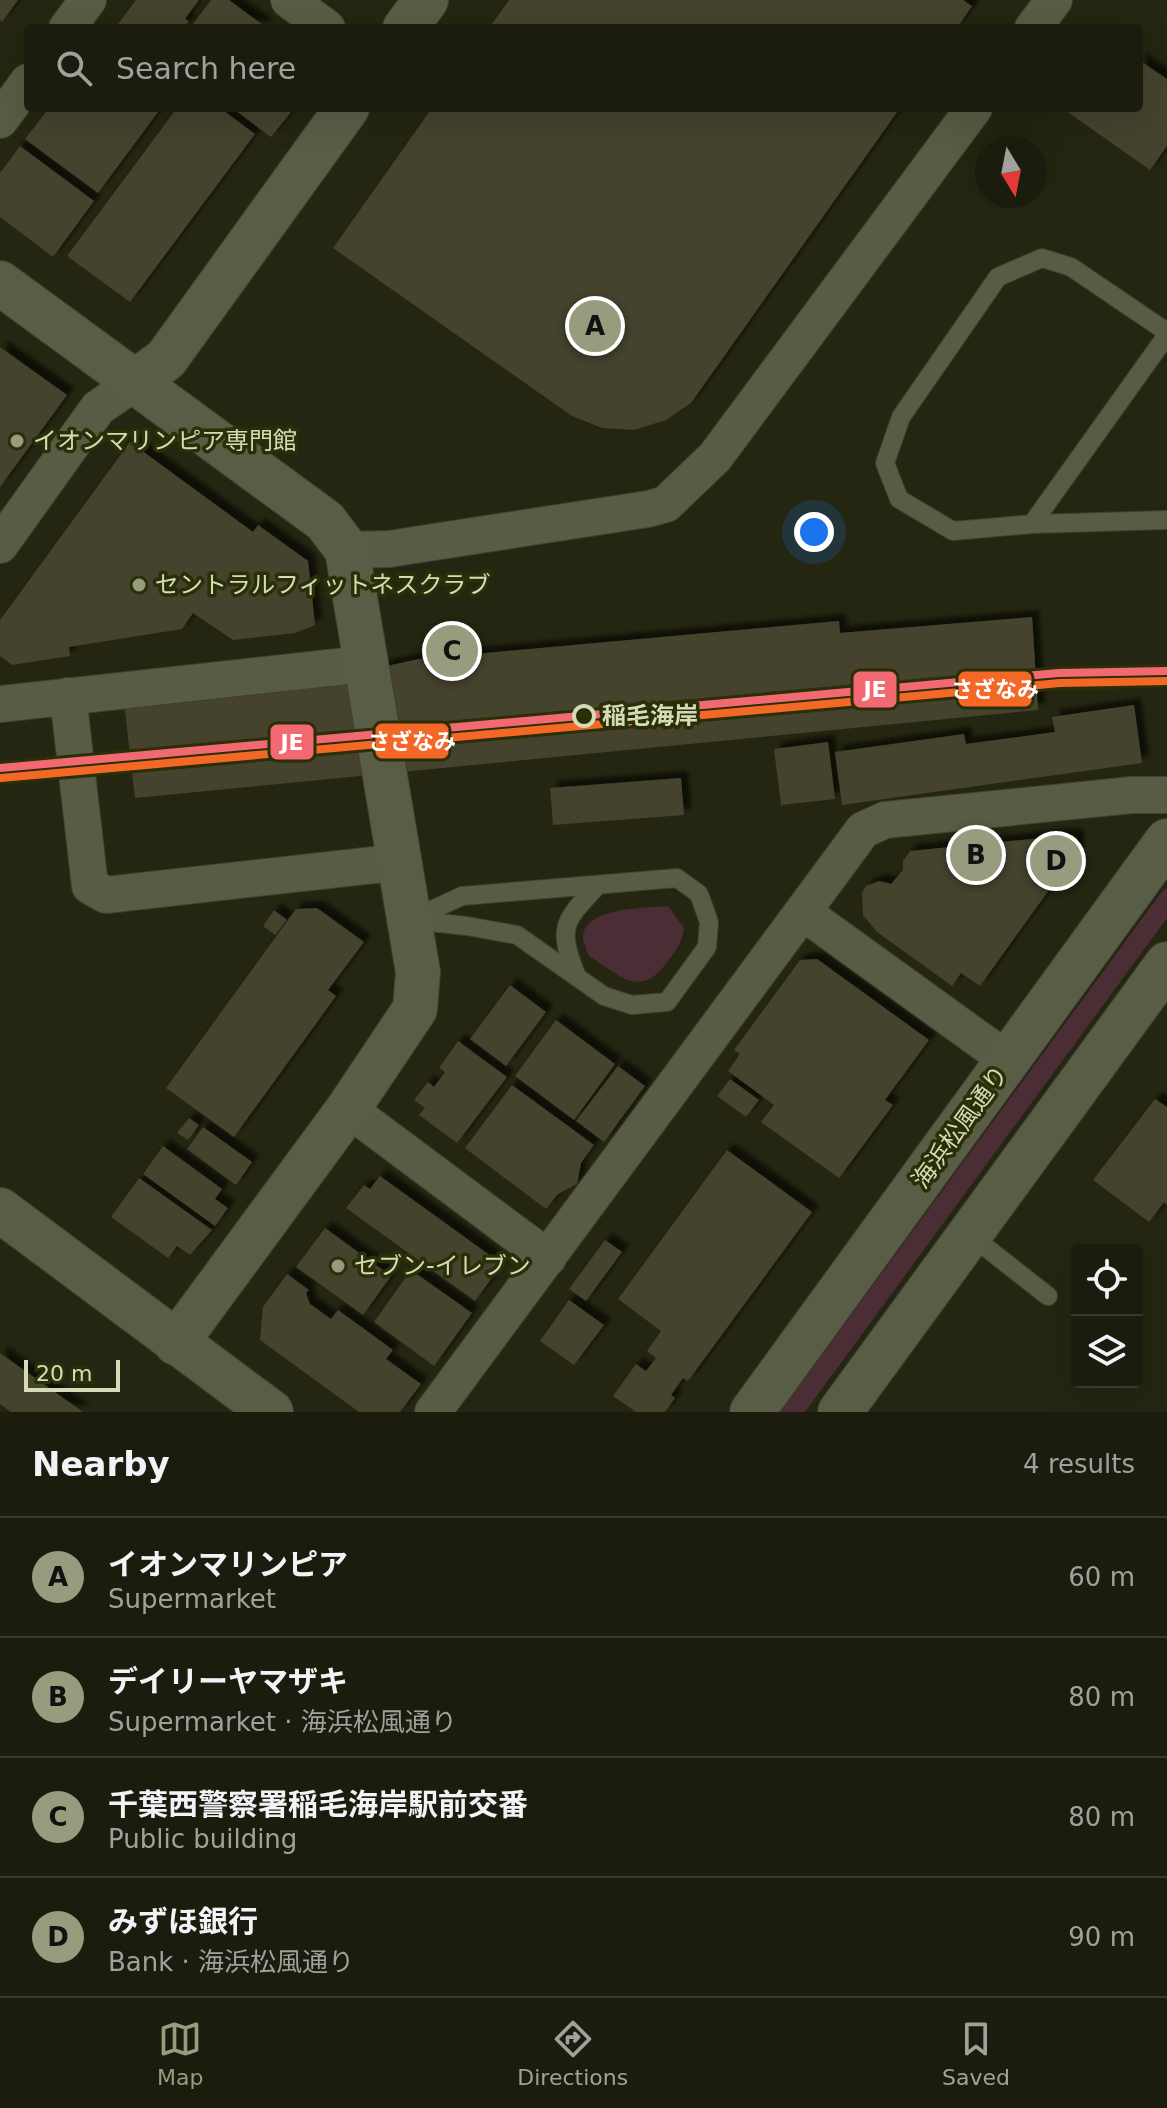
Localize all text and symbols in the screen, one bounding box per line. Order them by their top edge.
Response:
search box [24,24,1143,112]
icon: search [52,46,96,90]
text: Search here [116,51,296,86]
north arrow [975,136,1047,208]
pin: A [569,296,621,356]
place label: イオンマリンピア専門館 [33,427,297,455]
marker: イオンマリンピア専門館 [8,432,26,450]
your location [794,512,834,552]
place label: セントラルフィットネスクラブ [155,571,491,599]
marker: セントラルフィットネスクラブ [130,576,148,594]
pin: C [426,621,478,681]
line badge: JE [852,670,898,709]
line badge: さざなみ [957,670,1033,708]
text: JE [861,677,887,702]
text: さざなみ [951,677,1039,702]
place label: 稲毛海岸 [602,702,698,730]
marker: 稲毛海岸 [573,705,595,727]
line badge: さざなみ [374,722,450,760]
line badge: JE [269,723,315,761]
text: さざなみ [368,729,456,754]
text: JE [278,730,304,755]
pin: B [950,825,1002,885]
pin: D [1030,831,1082,891]
street label: 海浜松風通り [906,1061,1014,1193]
map controls [1071,1244,1143,1388]
button: locate [1071,1244,1143,1316]
place label: セブン-イレブン [354,1252,531,1280]
marker: セブン-イレブン [329,1257,347,1275]
button: layers [1071,1316,1143,1388]
scale bar [24,1356,120,1392]
text: 20 m [36,1361,92,1386]
text: Nearby [32,1444,170,1484]
text: 4 results [1023,1449,1135,1479]
text: イオンマリンピア [108,1547,348,1582]
text: A [48,1562,68,1592]
text: 60 m [1068,1562,1135,1592]
text: Supermarket [108,1584,276,1614]
text: デイリーヤマザキ [108,1664,348,1699]
text: B [48,1682,68,1712]
text: 80 m [1068,1682,1135,1712]
text: Supermarket · 海浜松風通り [108,1707,457,1737]
text: 千葉西警察署稲毛海岸駅前交番 [108,1787,528,1822]
text: C [48,1802,68,1832]
text: 80 m [1068,1802,1135,1832]
text: Public building [108,1824,297,1854]
text: みずほ銀行 [108,1904,258,1939]
text: D [47,1922,69,1952]
text: 90 m [1068,1922,1135,1952]
text: Bank · 海浜松風通り [108,1947,354,1977]
tab: Map [157,2017,203,2090]
tab: Directions [517,2017,628,2090]
tab: Saved [942,2017,1010,2090]

